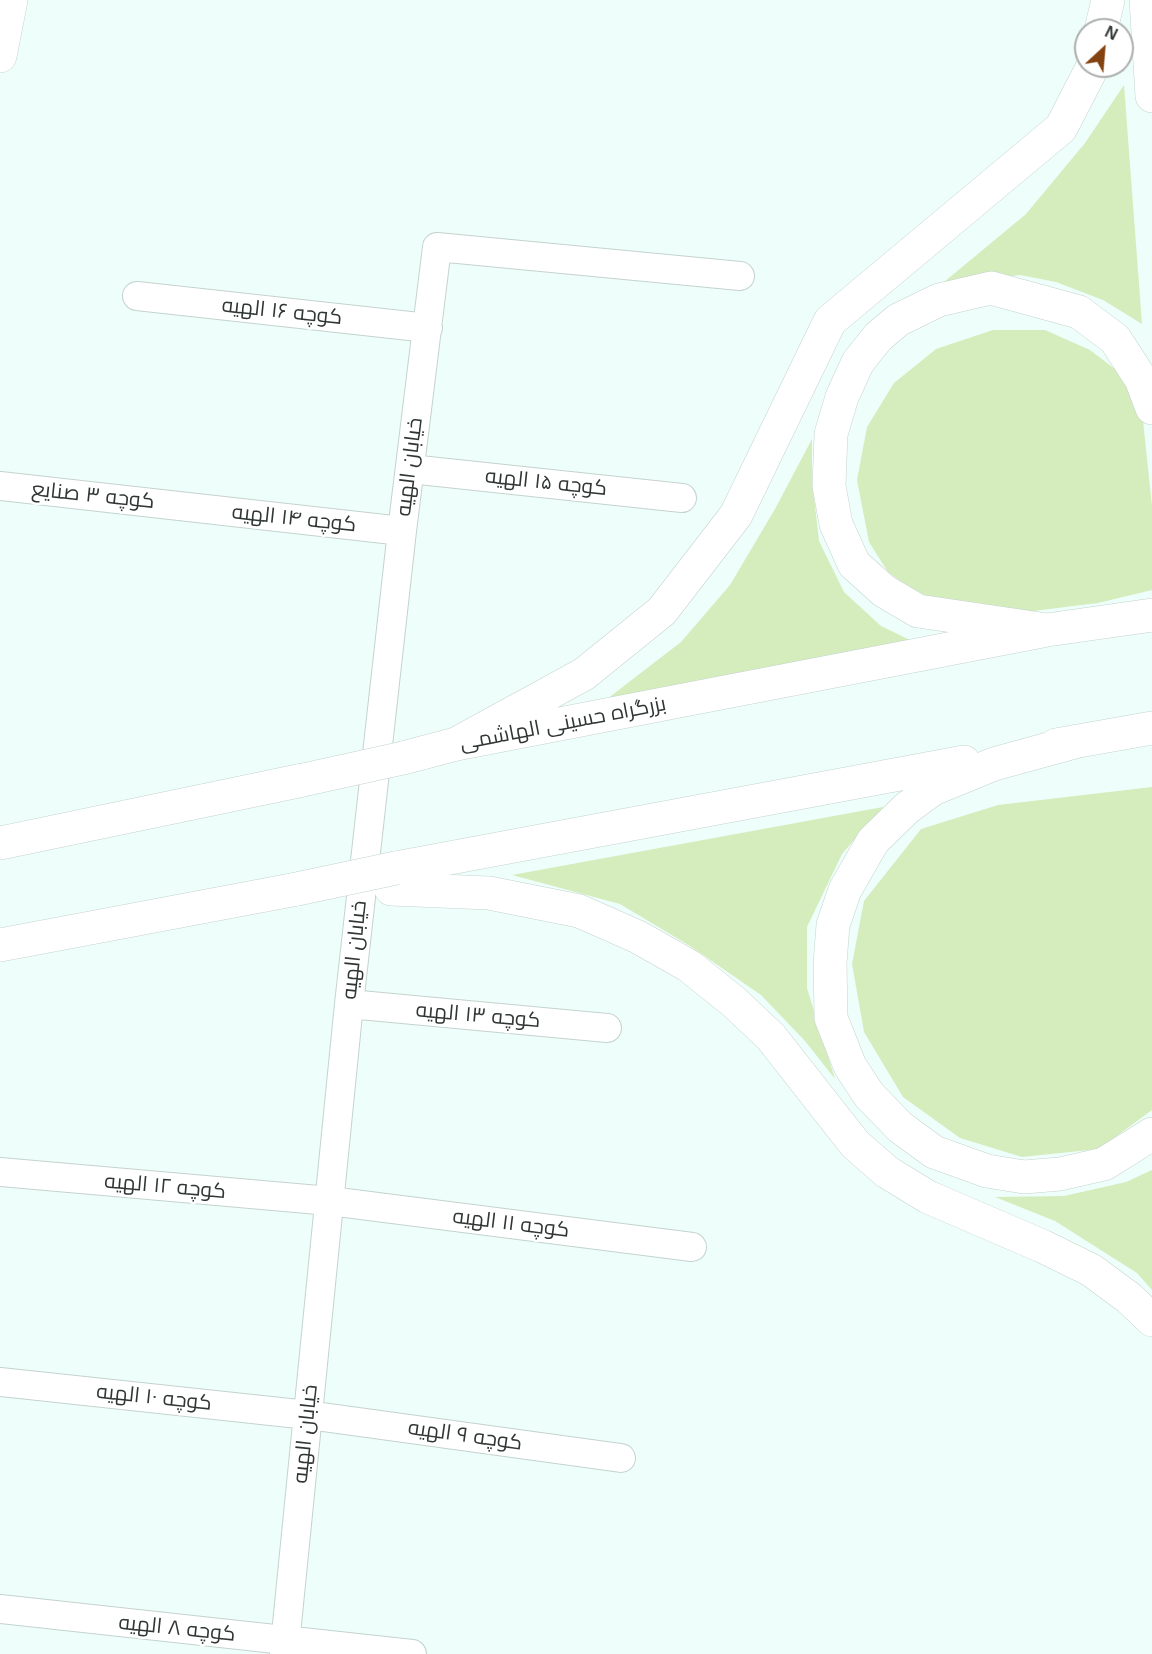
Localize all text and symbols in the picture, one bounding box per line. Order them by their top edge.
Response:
north arrow [1074,18,1134,78]
text: N [1102,23,1120,43]
street label: کوچه ۱۶ الهیه [221,293,343,331]
street label: خیابان الهیه [391,416,429,518]
street label: کوچه ۱۵ الهیه [484,464,608,502]
street label: کوچه ۳ صنایع [30,477,156,515]
street label: کوچه ۱۴ الهیه [231,500,357,538]
street label: بزرگراه حسینی الهاشمی [458,692,668,756]
street label: خیابان الهیه [337,899,373,1001]
street label: کوچه ۱۳ الهیه [415,998,541,1034]
street label: کوچه ۱۲ الهیه [103,1169,227,1205]
street label: کوچه ۱۱ الهیه [451,1204,571,1244]
street label: کوچه ۱۰ الهیه [95,1379,213,1417]
street label: خیابان الهیه [288,1383,324,1485]
street label: کوچه ۹ الهیه [406,1416,524,1456]
street label: کوچه ۸ الهیه [117,1610,237,1648]

